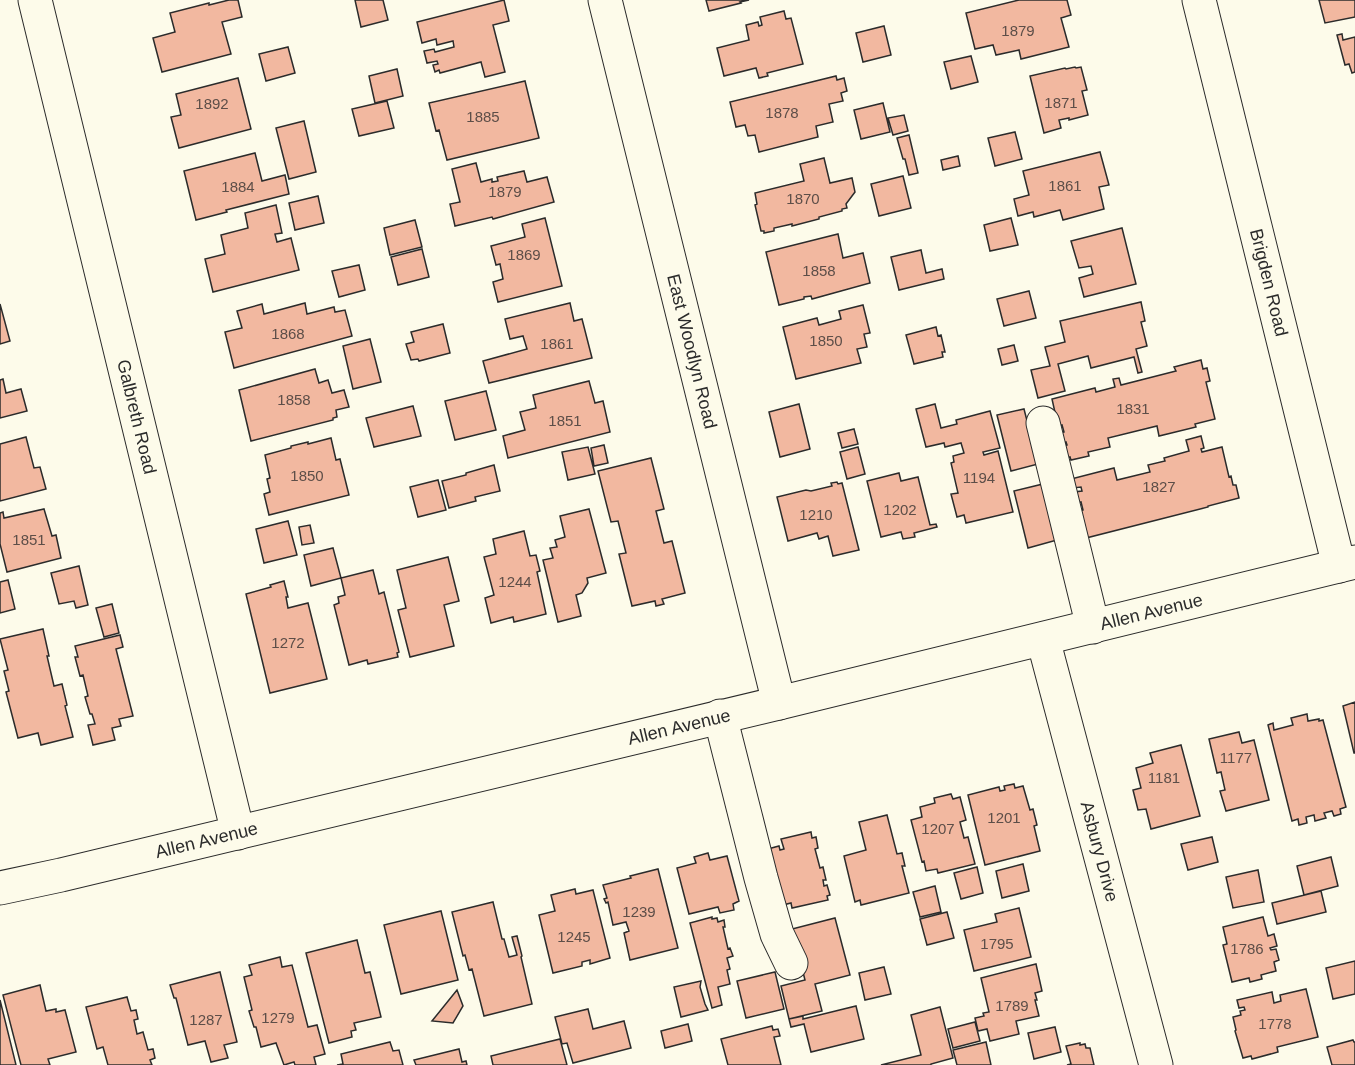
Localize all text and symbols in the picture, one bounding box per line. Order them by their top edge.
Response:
house number: 1879 [1001,22,1035,39]
house number: 1871 [1044,94,1078,111]
house number: 1892 [195,95,229,112]
house number: 1878 [765,104,799,121]
house number: 1885 [466,108,500,125]
house number: 1861 [1048,177,1082,194]
house number: 1884 [221,178,255,195]
house number: 1879 [488,183,522,200]
house number: 1870 [786,190,820,207]
street label: Brigden Road [1246,227,1292,338]
house number: 1869 [507,246,541,263]
house number: 1858 [802,262,836,279]
street label: East Woodlyn Road [663,272,721,431]
house number: 1868 [271,325,305,342]
house number: 1850 [809,332,843,349]
house number: 1861 [540,335,574,352]
street label: Galbreth Road [113,358,160,476]
house number: 1858 [277,391,311,408]
house number: 1831 [1116,400,1150,417]
house number: 1851 [548,412,582,429]
house number: 1850 [290,467,324,484]
house number: 1194 [963,469,995,486]
house number: 1827 [1142,478,1176,495]
house number: 1202 [883,501,917,518]
house number: 1210 [799,506,833,523]
house number: 1851 [12,531,46,548]
house number: 1244 [498,573,532,590]
street label: Allen Avenue [1098,590,1205,634]
house number: 1272 [271,634,305,651]
street label: Allen Avenue [626,705,732,749]
house number: 1177 [1220,749,1252,766]
house number: 1181 [1148,769,1180,786]
street label: Asbury Drive [1077,799,1122,904]
house number: 1201 [987,809,1021,826]
street label: Allen Avenue [153,818,260,862]
house number: 1207 [921,820,955,837]
house number: 1239 [622,903,656,920]
house number: 1245 [557,928,591,945]
house number: 1795 [980,935,1014,952]
house number: 1786 [1230,940,1264,957]
house number: 1789 [995,997,1029,1014]
house number: 1279 [261,1009,295,1026]
house number: 1287 [189,1011,223,1028]
house number: 1778 [1258,1015,1292,1032]

